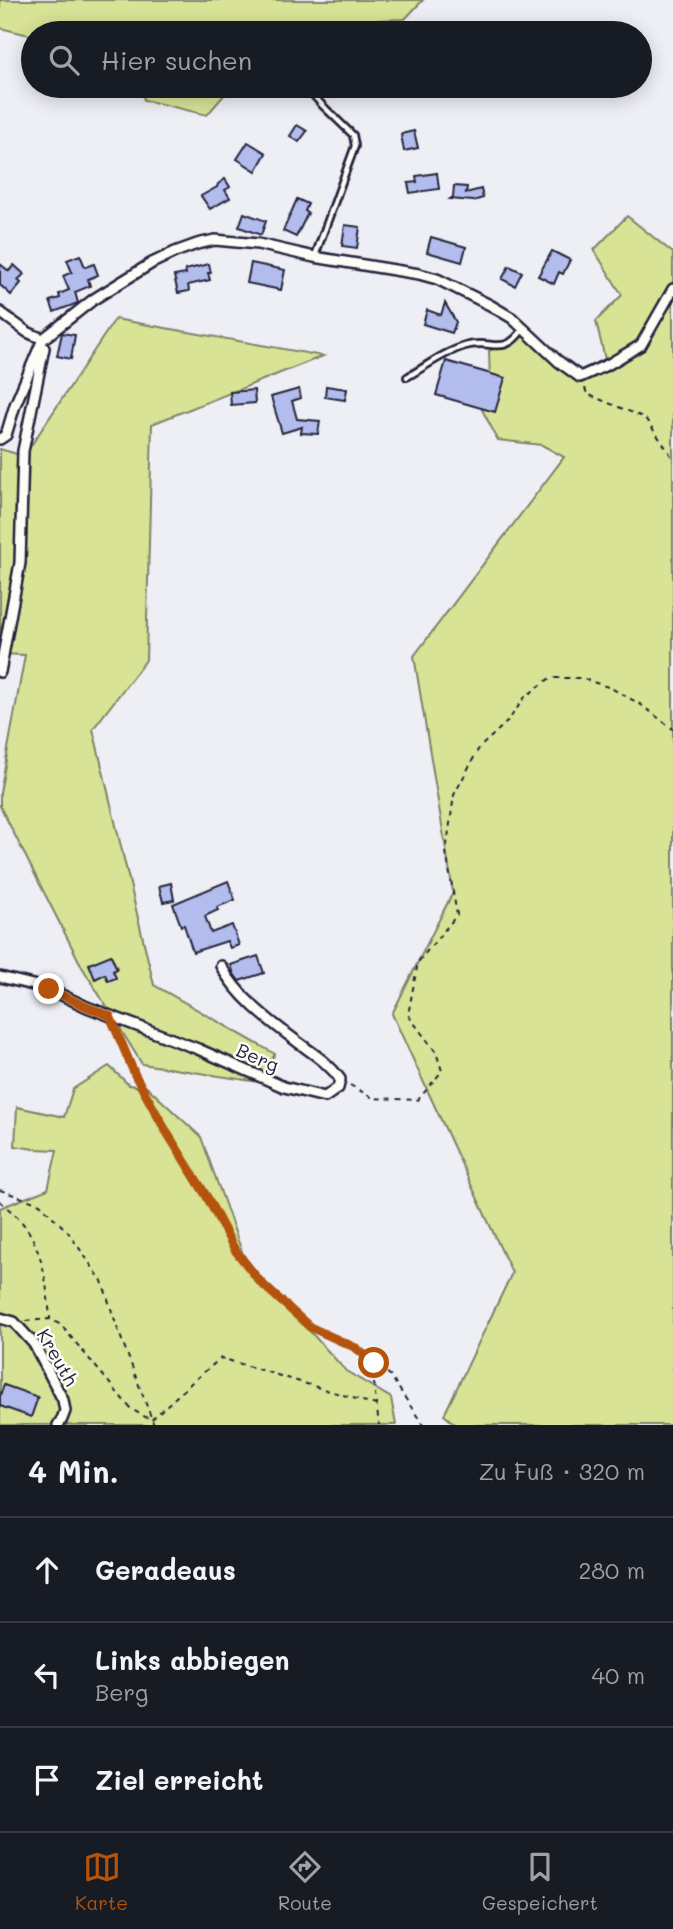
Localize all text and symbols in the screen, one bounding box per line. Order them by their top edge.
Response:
search box [21,21,652,98]
icon: search [45,41,83,79]
text: Hier suchen [101,43,252,77]
route end [33,973,64,1004]
street label: Berg [233,1037,283,1077]
street label: Kreuth [32,1324,84,1390]
route start [358,1347,389,1378]
text: 4 Min. [28,1451,119,1491]
text: Zu Fuß · 320 m [479,1456,645,1486]
icon: ahead [28,1551,66,1589]
text: Geradeaus [95,1553,236,1587]
text: 280 m [578,1555,645,1585]
text: Links abbiegen [95,1643,290,1677]
icon: left [28,1656,66,1694]
text: 40 m [592,1660,645,1690]
text: Berg [95,1677,148,1707]
icon: arrive [28,1761,66,1799]
text: Ziel erreicht [95,1763,263,1797]
tab: Karte [75,1848,128,1915]
tab: Route [278,1848,332,1915]
tab: Gespeichert [482,1848,598,1915]

